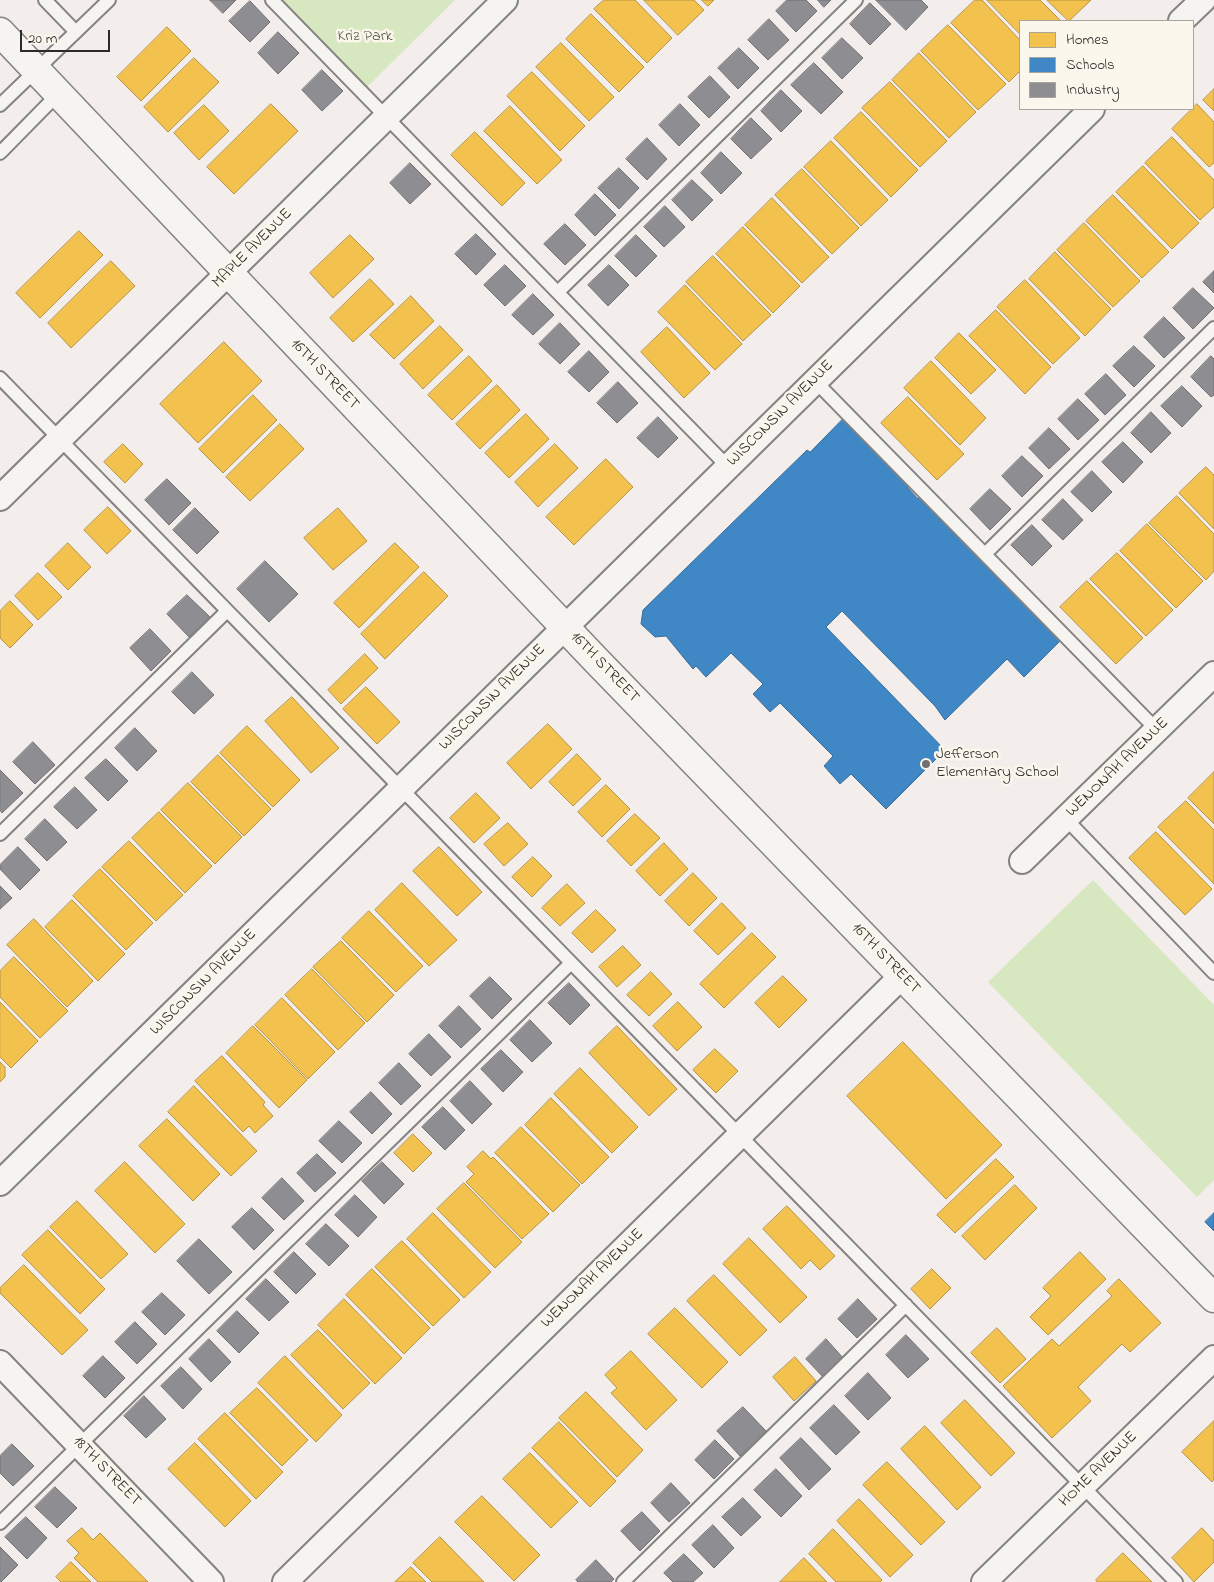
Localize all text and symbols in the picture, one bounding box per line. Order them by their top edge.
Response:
scale bar [22,20,112,52]
legend [1019,20,1194,110]
park label: Kriz Park [337,27,393,47]
text: 20 m [28,28,57,50]
text: Homes [1066,29,1109,51]
text: Schools [1066,54,1115,76]
text: Industry [1066,79,1120,101]
street label: MAPLE AVENUE [209,205,297,293]
street label: 16TH STREET [285,335,363,415]
street label: WISCONSIN AVENUE [724,357,838,471]
street label: 16TH STREET [565,628,643,708]
street label: WISCONSIN AVENUE [436,641,550,755]
street label: WENONAH AVENUE [1063,714,1173,822]
place label: Jefferson Elementary School [936,745,1059,783]
marker: Jefferson Elementary School [920,758,932,770]
street label: 16TH STREET [846,919,924,999]
street label: WISCONSIN AVENUE [147,926,261,1040]
street label: WENONAH AVENUE [538,1225,648,1333]
street label: HOME AVENUE [1056,1428,1142,1512]
street label: 18TH STREET [68,1433,144,1511]

